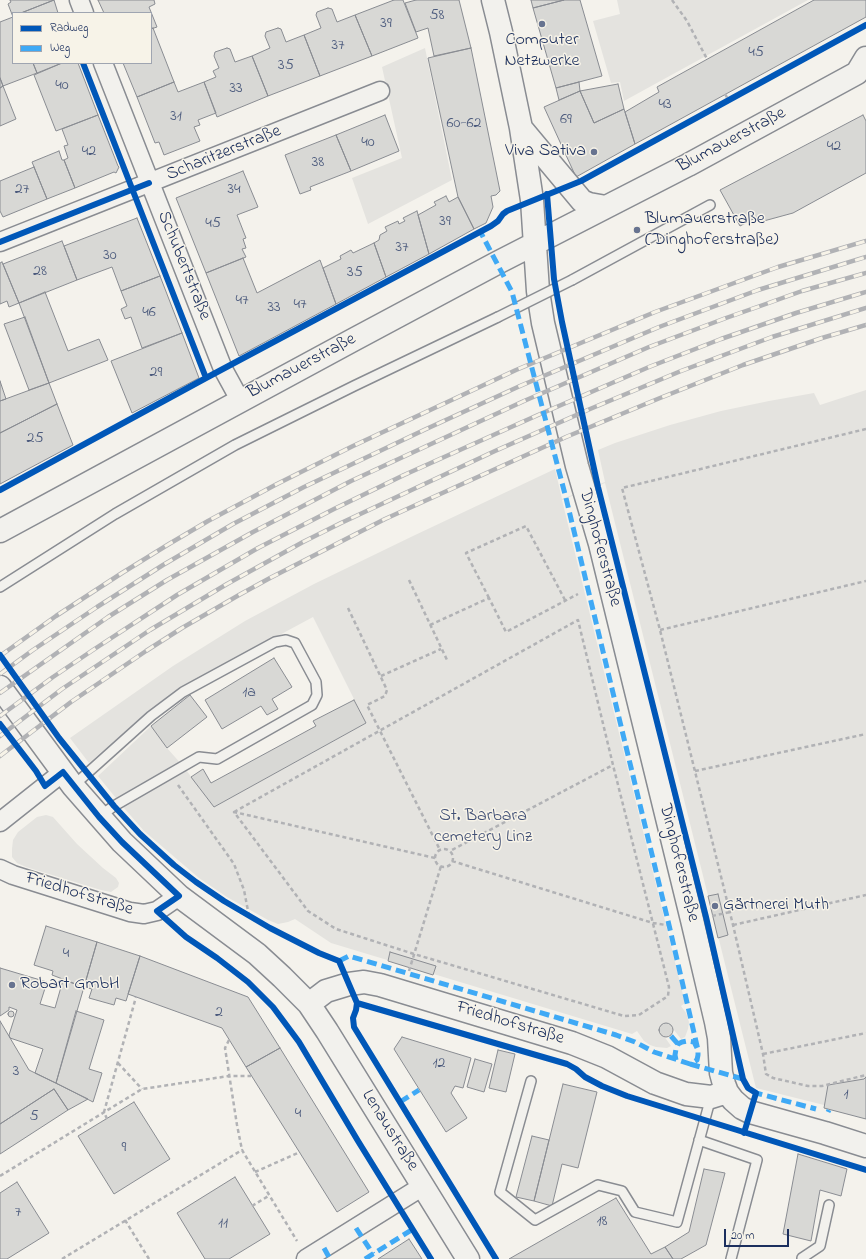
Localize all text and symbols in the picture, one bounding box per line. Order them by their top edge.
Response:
house number: 58 [429,6,445,26]
legend [12,12,152,64]
house number: 39 [380,14,392,34]
text: Radweg [50,19,89,37]
marker: Computer Netzwerke [537,19,547,29]
place label: Computer Netzwerke [504,30,580,72]
house number: 37 [331,36,345,56]
text: Weg [50,39,70,57]
house number: 45 [748,43,764,63]
house number: 35 [278,56,294,76]
house number: 40 [55,76,69,96]
house number: 33 [229,79,243,99]
house number: 43 [658,95,672,115]
street label: Blumauerstraße [674,103,790,179]
house number: 31 [170,107,182,127]
house number: 69 [560,110,572,130]
house number: 60-62 [447,114,481,134]
street label: Scharitzerstraße [163,121,285,187]
house number: 40 [361,133,375,153]
house number: 42 [827,137,841,157]
place label: Viva Sativa [505,141,586,163]
house number: 42 [82,142,96,162]
marker: Viva Sativa [589,147,599,157]
house number: 38 [312,153,324,173]
house number: 27 [15,180,29,200]
house number: 34 [227,180,241,200]
street label: Schubertstraße [151,208,215,324]
place label: Blumauerstraße (Dinghoferstraße) [645,209,778,252]
house number: 39 [439,212,451,232]
house number: 45 [205,214,221,234]
marker: Blumauerstraße (Dinghoferstraße) [632,225,642,235]
house number: 37 [395,238,409,258]
house number: 30 [103,246,117,266]
house number: 28 [33,262,47,282]
house number: 35 [347,263,363,283]
house number: 47 [235,291,249,311]
house number: 47 [293,295,307,315]
house number: 33 [267,298,281,318]
house number: 46 [142,303,156,323]
street label: Blumauerstraße [244,329,360,405]
house number: 29 [150,363,162,383]
house number: 25 [26,429,44,449]
street label: Dinghoferstraße [573,487,625,609]
house number: 1a [242,683,256,703]
street label: Dinghoferstraße [653,802,703,924]
park label: St. Barbara cemetery Linz [434,806,532,848]
street label: Friedhofstraße [23,868,135,922]
place label: Gärtnerei Muth [723,895,829,917]
marker: Gärtnerei Muth [710,901,720,911]
house number: 4 [63,944,69,964]
place label: Robart GmbH [20,974,119,996]
marker: Robart GmbH [7,980,17,990]
street label: Friedhofstraße [454,997,566,1051]
house number: 2 [215,1003,223,1023]
house number: 12 [432,1054,446,1074]
house number: 3 [13,1062,19,1082]
house number: 1 [843,1085,849,1105]
street label: Lenaustraße [356,1086,422,1176]
house number: 4 [295,1104,301,1124]
house number: 5 [29,1107,39,1127]
house number: 9 [122,1138,126,1158]
house number: 7 [15,1203,21,1223]
house number: 18 [596,1212,608,1232]
house number: 11 [218,1214,228,1234]
scale bar [726,1221,791,1247]
text: 20 m [731,1227,754,1245]

